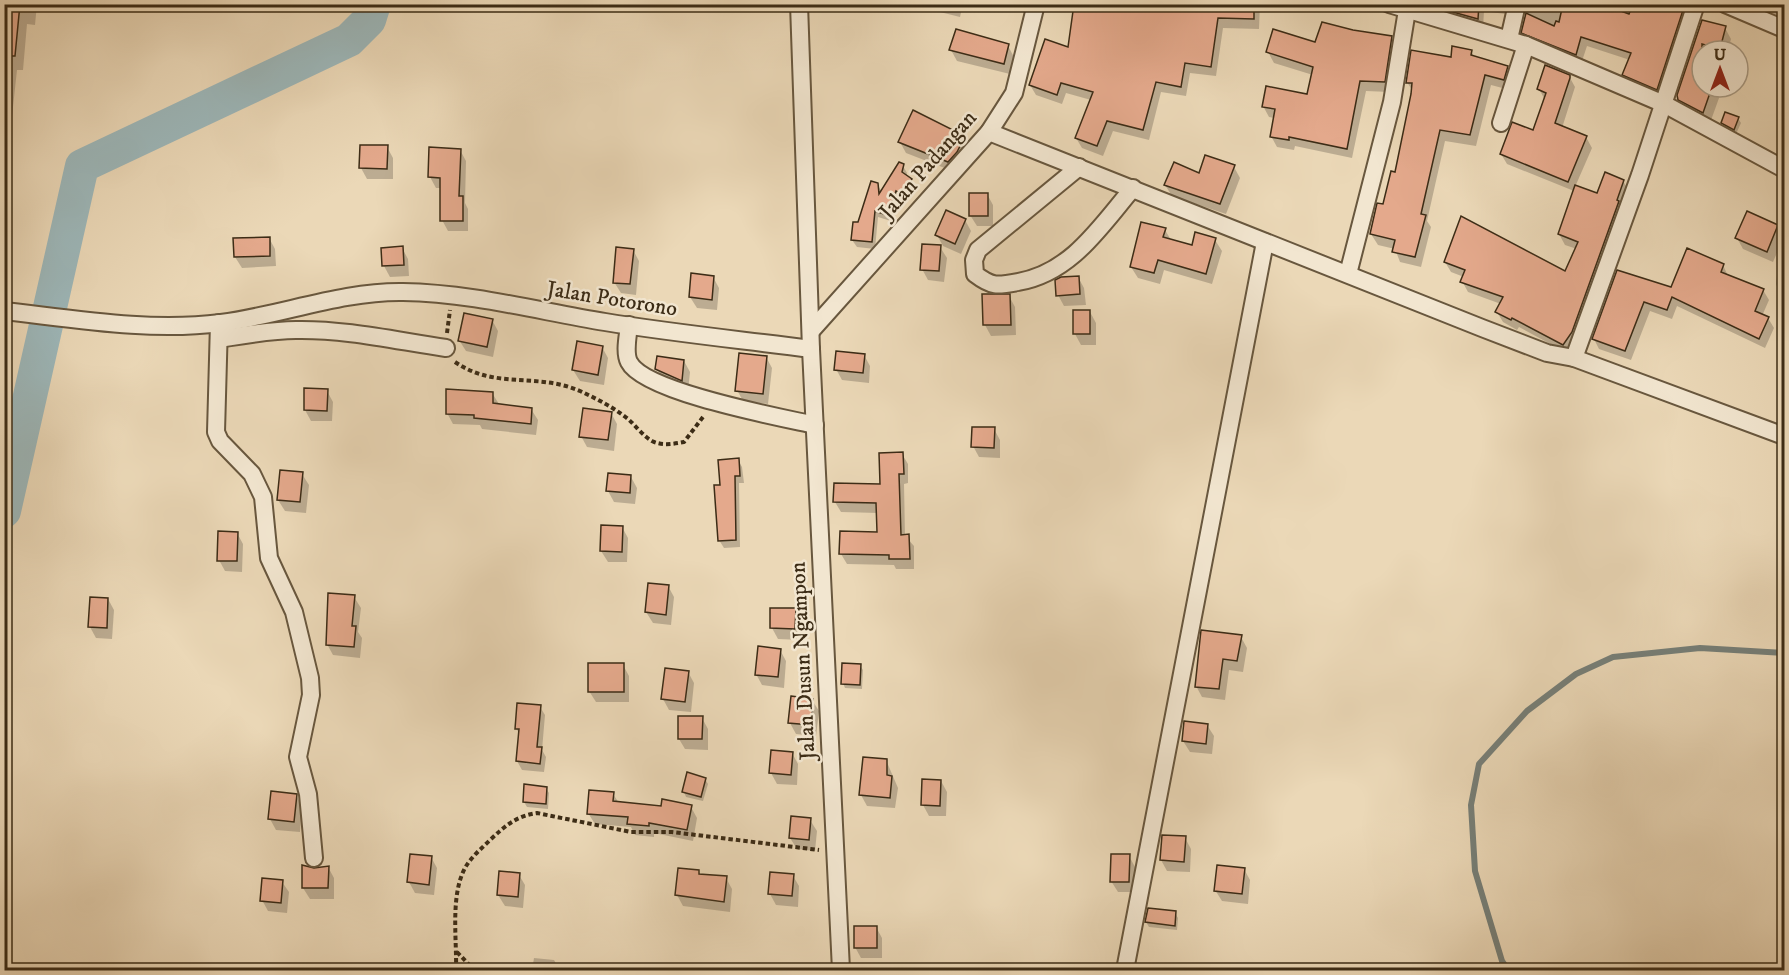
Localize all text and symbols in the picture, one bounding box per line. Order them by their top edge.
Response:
north arrow [1690,39,1750,99]
text: U [1714,45,1727,65]
street label: Jalan Padangan [872,105,983,226]
street label: Jalan Potorono [543,275,679,323]
street label: Jalan Dusun Ngampon [784,561,822,763]

